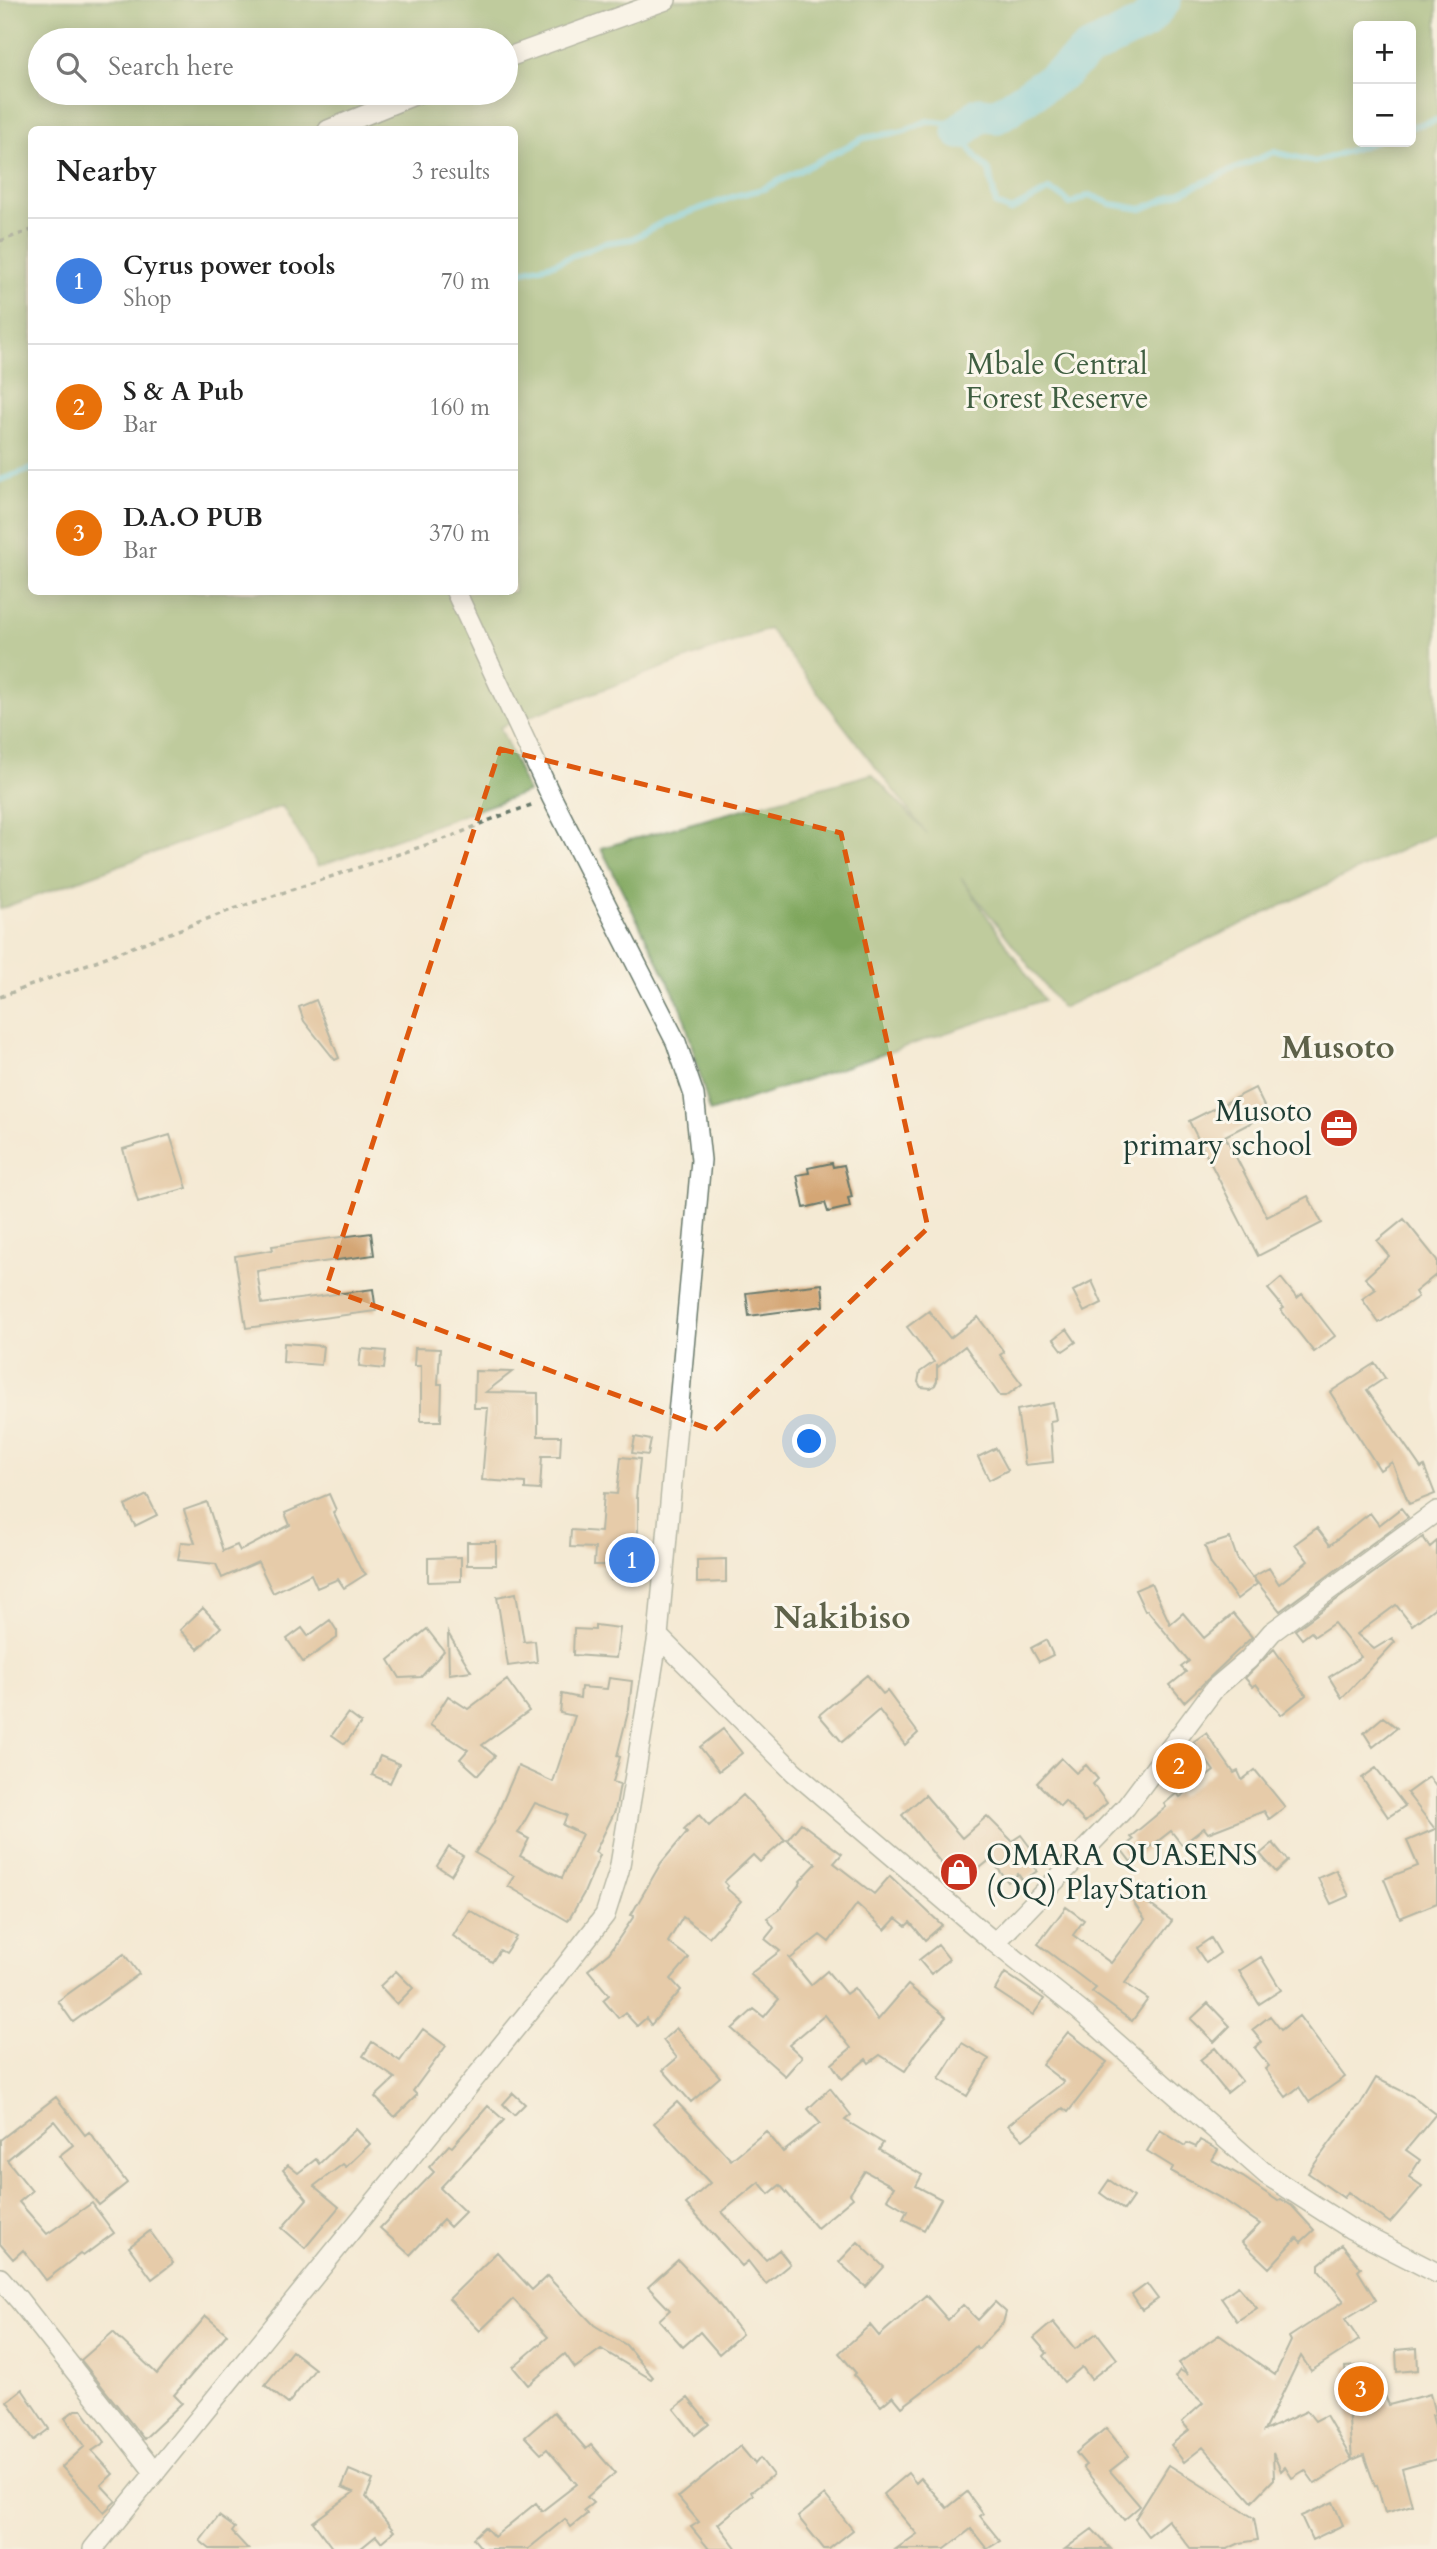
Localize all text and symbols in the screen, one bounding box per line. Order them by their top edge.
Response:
map controls [1353,21,1416,147]
button: + [1353,21,1416,84]
search box [28,28,518,105]
icon: search [52,48,90,86]
text: Search here [108,49,234,84]
button: − [1353,84,1416,147]
text: Nearby [56,151,157,192]
text: 3 results [412,156,490,187]
text: Cyrus power tools [123,248,335,283]
text: 1 [73,266,85,297]
text: 70 m [441,266,490,297]
text: Shop [123,283,172,314]
park label: Mbale Central Forest Reserve [965,344,1149,419]
text: S & A Pub [123,374,244,409]
text: 2 [73,392,85,423]
text: 160 m [429,392,490,423]
text: Bar [123,409,157,440]
text: D.A.O PUB [123,500,263,535]
text: 3 [73,518,85,549]
text: 370 m [429,518,490,549]
text: Bar [123,535,157,566]
district label: Musoto [1281,1025,1395,1070]
place label: Musoto primary school [1123,1091,1312,1166]
office icon: Musoto primary school [1318,1107,1360,1149]
your location [792,1424,826,1458]
pin: 1 [609,1534,655,1586]
district label: Nakibiso [773,1595,911,1640]
pin: 2 [1156,1740,1202,1792]
place label: OMARA QUASENS (OQ) PlayStation [986,1835,1258,1910]
shop icon: OMARA QUASENS (OQ) PlayStation [938,1851,980,1893]
pin: 3 [1338,2363,1384,2415]

